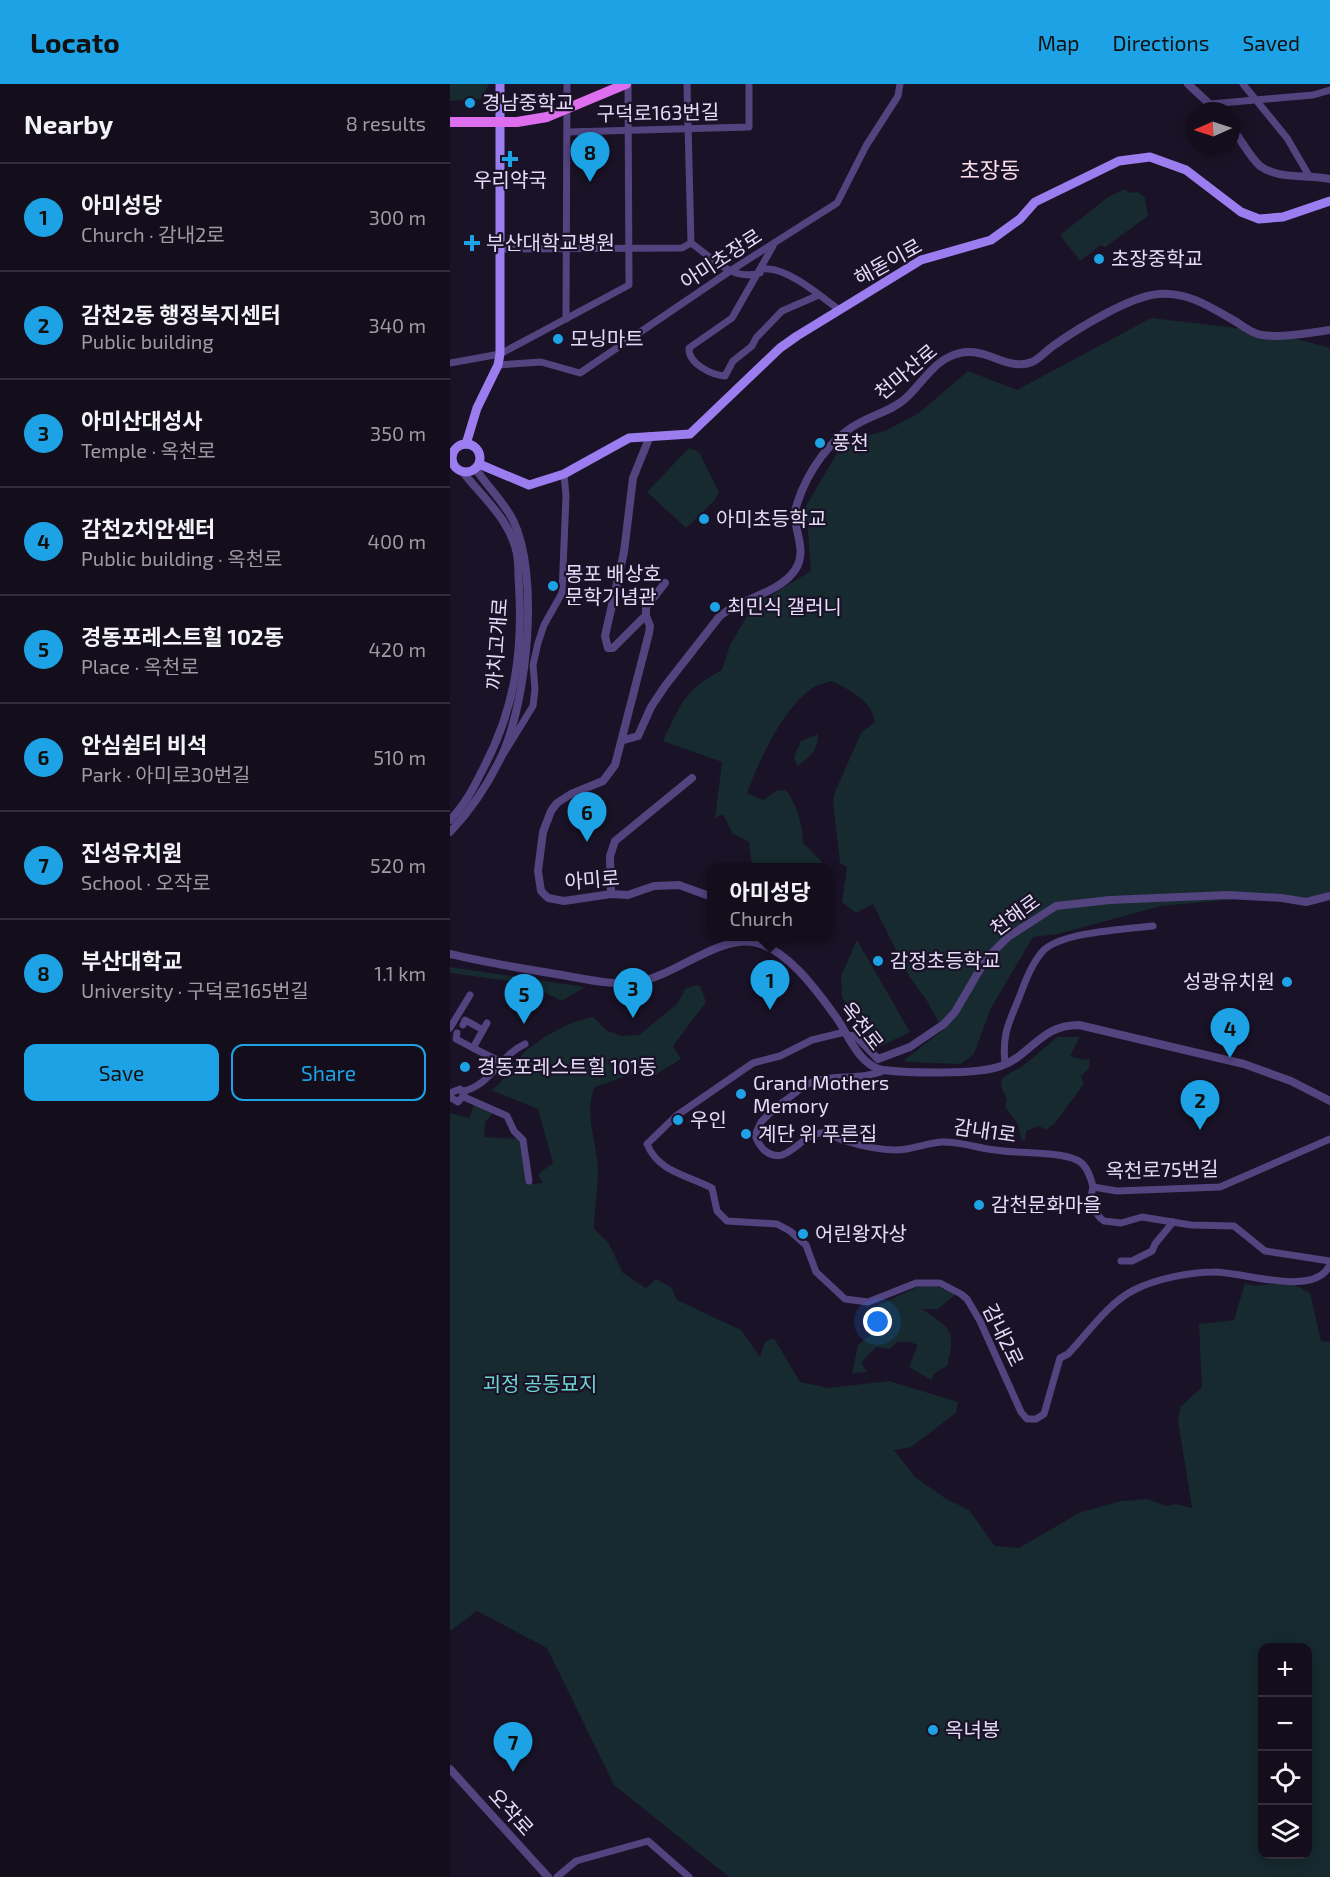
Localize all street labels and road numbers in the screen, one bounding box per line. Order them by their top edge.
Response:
street label: 구덕로163번길 [597,99,719,125]
street label: 아미초장로 [675,223,766,293]
street label: 해돋이로 [850,233,926,289]
street label: 천마산로 [869,338,941,404]
street label: 까치고개로 [481,597,511,691]
street label: 아미로 [564,865,620,893]
street label: 천해로 [985,888,1044,940]
street label: 옥천로 [836,996,889,1055]
street label: 감내1로 [952,1114,1018,1146]
street label: 옥천로75번길 [1105,1156,1219,1182]
street label: 감내2로 [979,1299,1029,1370]
street label: 오작로 [484,1783,539,1840]

